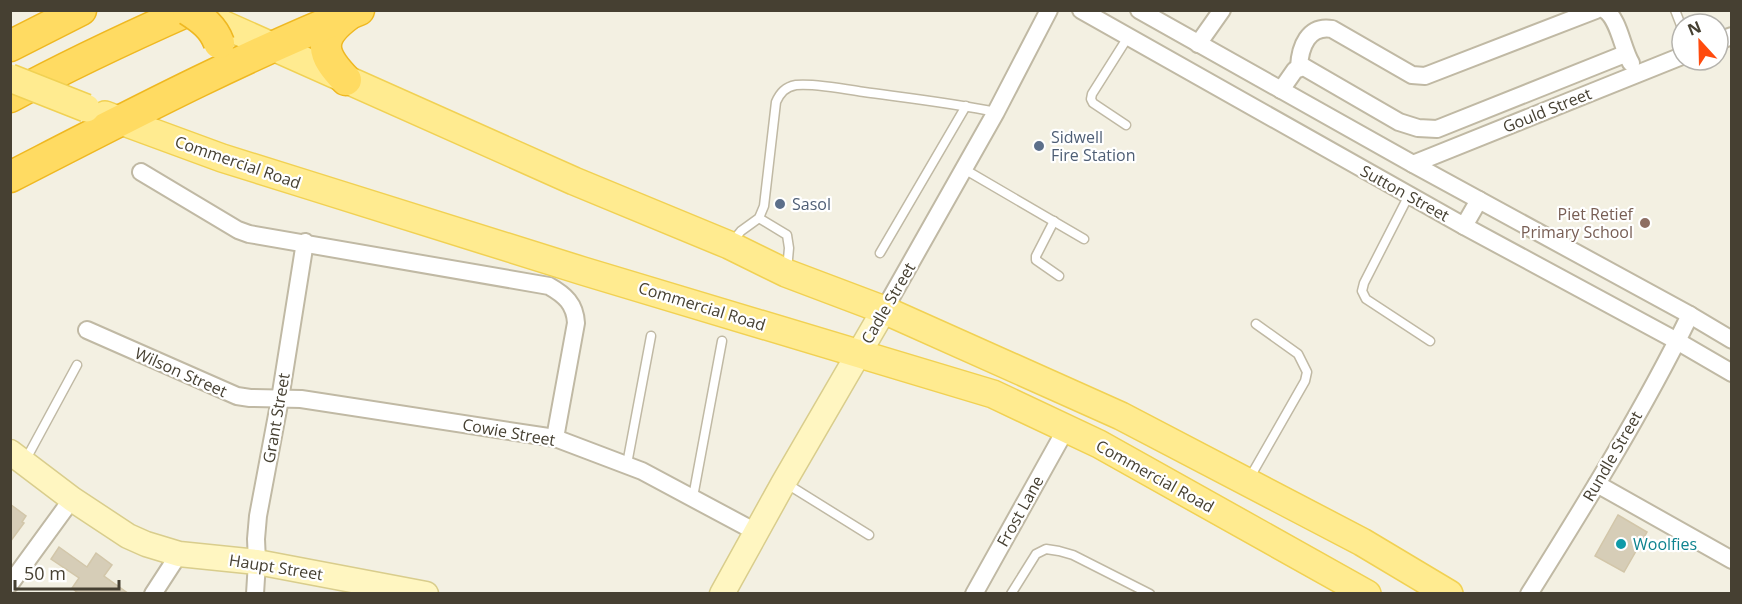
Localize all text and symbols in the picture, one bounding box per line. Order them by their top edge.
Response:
north arrow [1670,12,1730,72]
text: N [1684,15,1705,41]
street label: Gould Street [1499,82,1595,138]
place label: Sidwell Fire Station [1051,126,1136,166]
street label: Commercial Road [172,130,304,194]
marker: Sidwell Fire Station [1032,139,1046,153]
street label: Sutton Street [1357,160,1454,227]
place label: Sasol [792,193,831,215]
marker: Sasol [773,197,787,211]
place label: Piet Retief Primary School [1521,203,1635,243]
marker: Piet Retief Primary School [1638,216,1652,230]
street label: Cadle Street [856,258,920,348]
street label: Commercial Road [636,276,768,336]
street label: Wilson Street [131,342,231,402]
street label: Grant Street [257,371,295,465]
street label: Rundle Street [1577,406,1647,505]
street label: Cowie Street [461,413,557,451]
street label: Commercial Road [1092,434,1218,518]
street label: Frost Lane [991,472,1049,550]
place label: Woolfies [1633,533,1697,555]
marker: Woolfies [1614,537,1628,551]
street label: Haupt Street [227,549,325,585]
scale bar [15,553,118,591]
text: 50 m [24,561,66,585]

